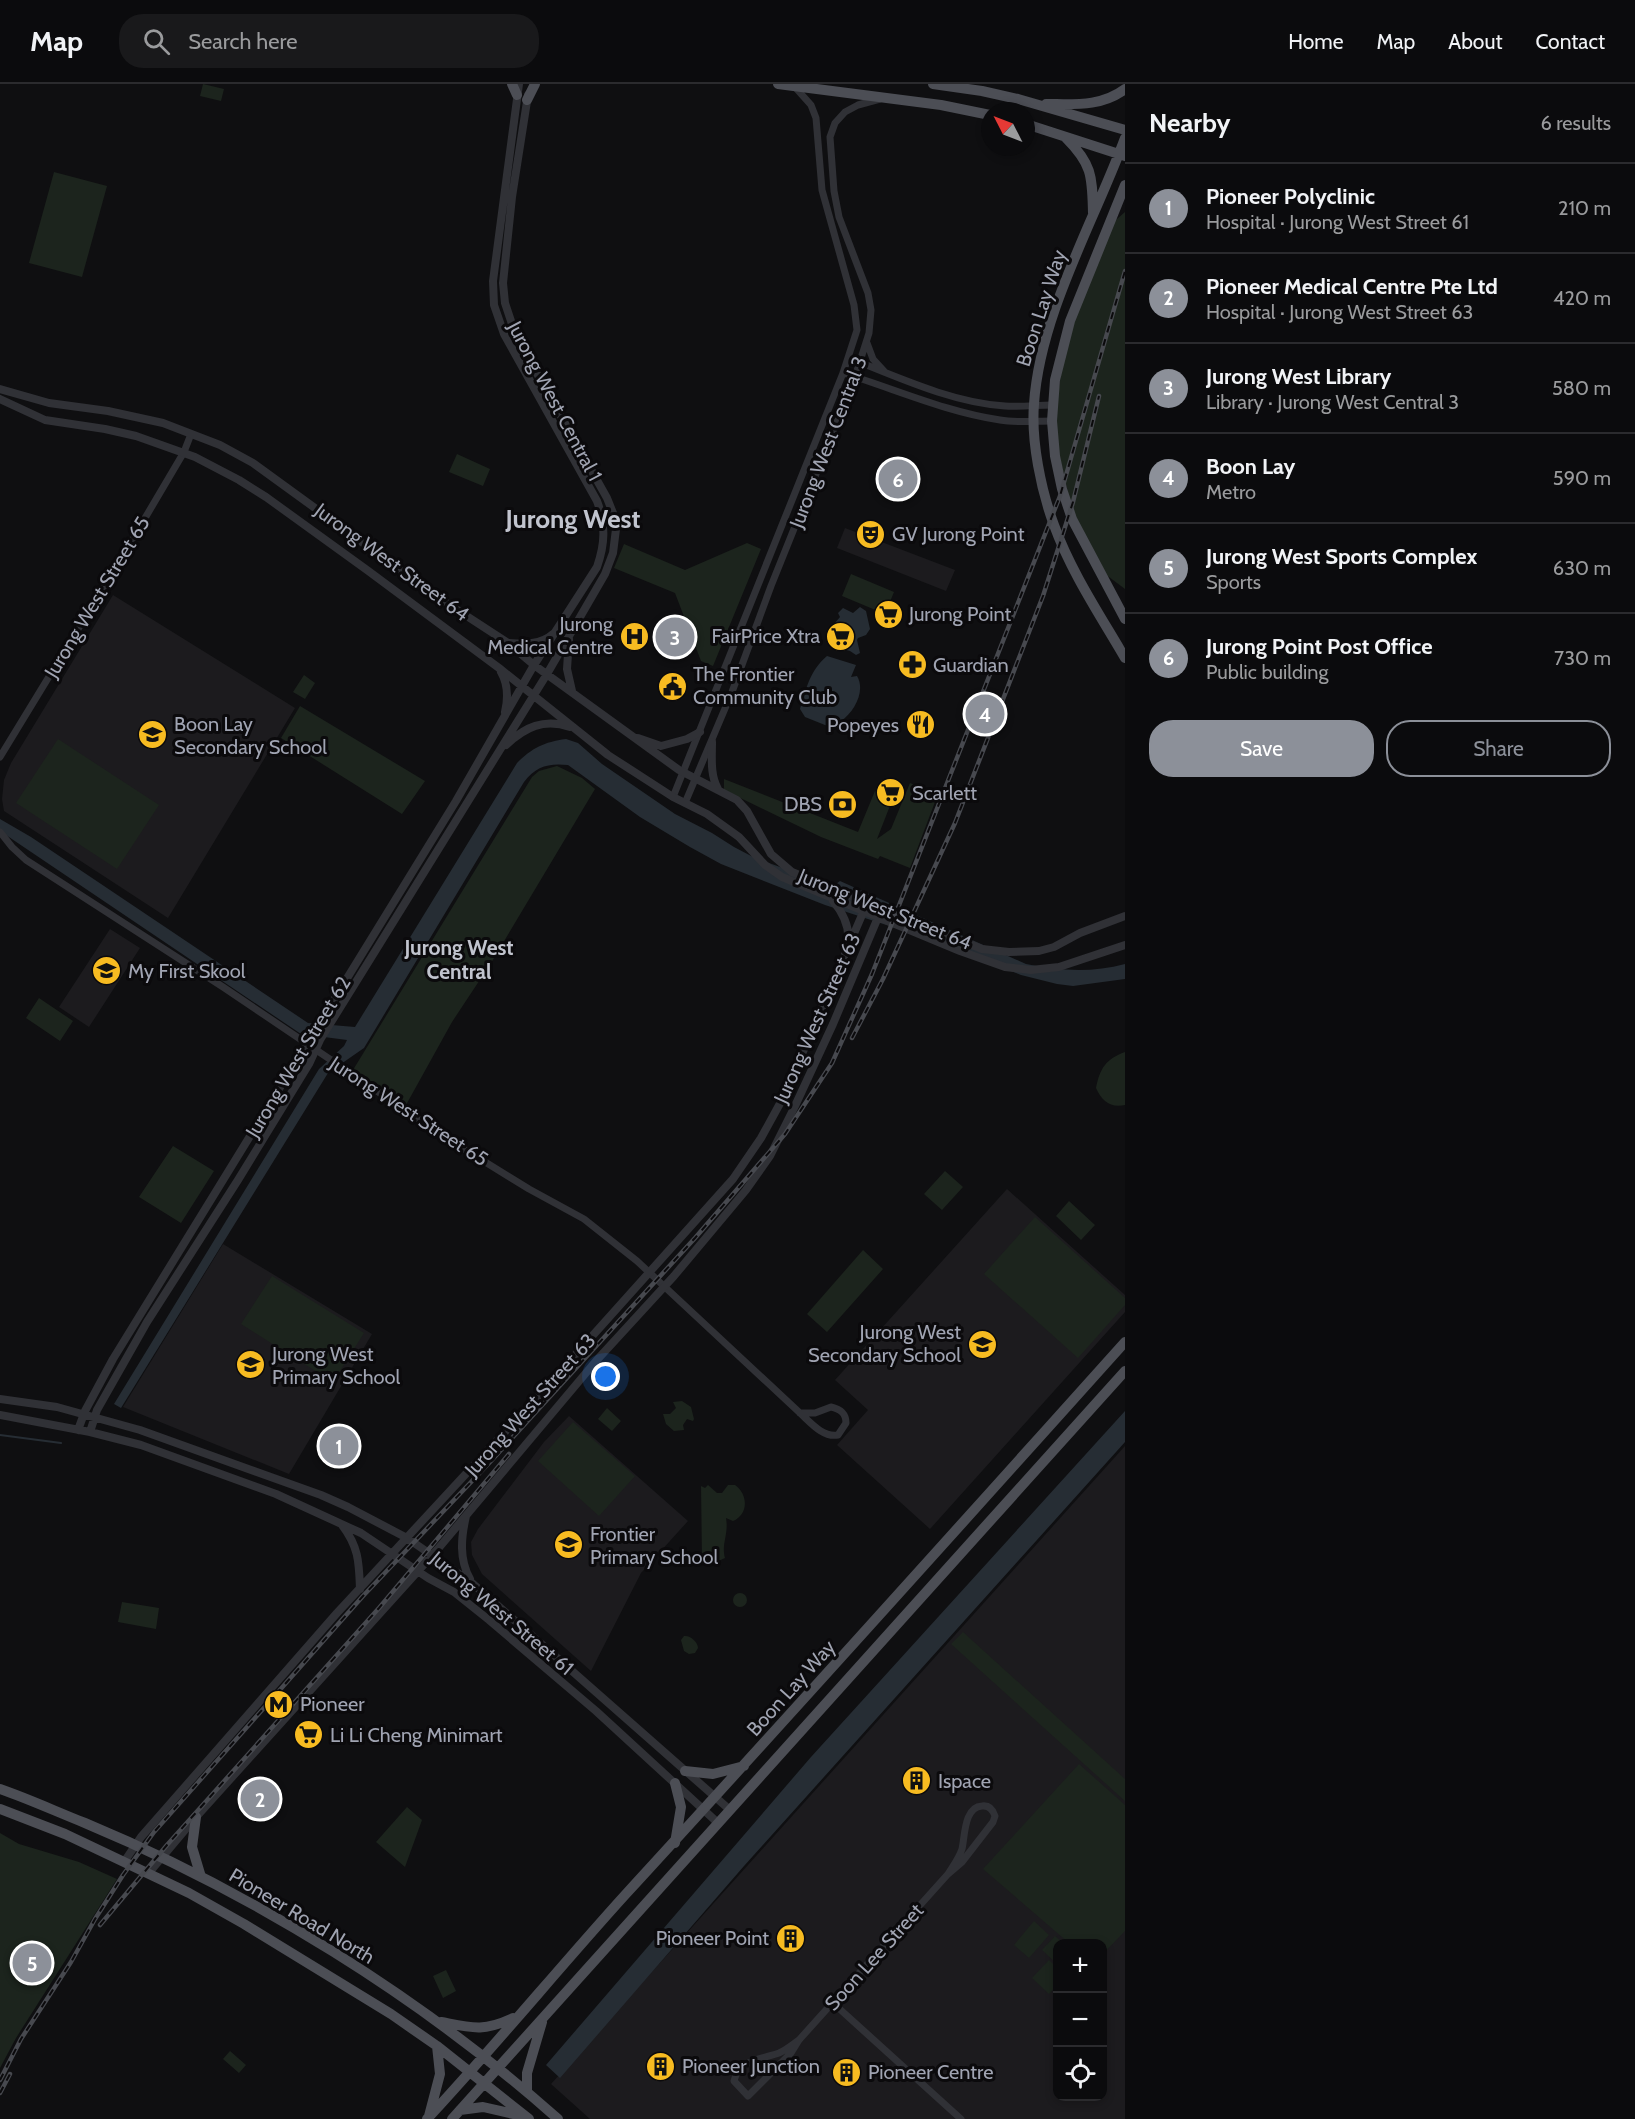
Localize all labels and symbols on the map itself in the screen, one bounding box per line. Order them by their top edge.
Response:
north arrow [981,102,1035,156]
street label: Boon Lay Way [1011,247,1071,369]
street label: Jurong West Central 1 [502,316,607,485]
street label: Jurong West Central 3 [784,353,872,532]
pin: 6 [878,456,918,502]
street label: Jurong West Street 64 [309,497,474,626]
district label: Jurong West [504,503,641,535]
street label: Jurong West Street 65 [39,512,155,683]
theatre icon: GV Jurong Point [855,518,887,550]
place label: GV Jurong Point [892,522,1025,546]
supermarket icon: Jurong Point [872,598,904,630]
place label: Jurong Point [908,602,1011,626]
place label: Jurong Medical Centre [487,612,614,659]
pin: 3 [656,614,694,660]
hospital icon: Jurong Medical Centre [618,620,650,652]
supermarket icon: FairPrice Xtra [825,620,857,652]
place label: FairPrice Xtra [711,624,820,648]
pharmacy icon: Guardian [896,649,928,681]
place label: Guardian [933,653,1009,677]
place label: The Frontier Community Club [693,662,837,709]
public building icon: The Frontier Community Club [656,670,688,702]
pin: 4 [966,692,1004,736]
restaurant icon: Popeyes [904,709,936,741]
place label: Boon Lay Secondary School [174,712,327,759]
place label: Popeyes [827,713,899,737]
school or university icon: Boon Lay Secondary School [137,719,169,751]
supermarket icon: Scarlett [875,777,907,809]
place label: Scarlett [912,781,977,805]
bank icon: DBS [827,788,859,820]
place label: DBS [784,792,822,816]
street label: Jurong West Street 64 [794,863,976,955]
street label: Jurong West Street 63 [768,929,865,1108]
district label: Jurong West Central [403,935,514,984]
school or university icon: My First Skool [91,955,123,987]
place label: My First Skool [128,959,246,983]
street label: Jurong West Street 62 [240,972,356,1143]
street label: Jurong West Street 65 [324,1050,493,1171]
place label: Jurong West Secondary School [808,1320,961,1367]
school or university icon: Jurong West Secondary School [966,1328,998,1360]
street label: Jurong West Street 63 [459,1329,600,1482]
place label: Jurong West Primary School [271,1342,400,1389]
school or university icon: Jurong West Primary School [235,1349,267,1381]
your location [591,1362,620,1391]
pin: 1 [320,1424,358,1468]
place label: Frontier Primary School [590,1522,718,1569]
school or university icon: Frontier Primary School [553,1529,585,1561]
street label: Jurong West Street 61 [425,1545,579,1680]
street label: Boon Lay Way [742,1635,840,1741]
metro station icon: Pioneer [263,1688,295,1720]
place label: Pioneer [300,1692,365,1716]
supermarket icon: Li Li Cheng Minimart [293,1719,325,1751]
place label: Li Li Cheng Minimart [330,1723,503,1747]
building icon: Ispace [901,1765,933,1797]
place label: Ispace [938,1769,991,1793]
pin: 2 [240,1776,280,1822]
street label: Pioneer Road North [225,1863,379,1969]
street label: Soon Lee Street [820,1898,928,2015]
building icon: Pioneer Point [774,1922,806,1954]
place label: Pioneer Point [656,1926,769,1950]
pin: 5 [12,1940,51,1986]
building icon: Pioneer Junction [645,2050,677,2082]
place label: Pioneer Junction [682,2054,820,2078]
building icon: Pioneer Centre [831,2056,863,2088]
place label: Pioneer Centre [868,2060,993,2084]

